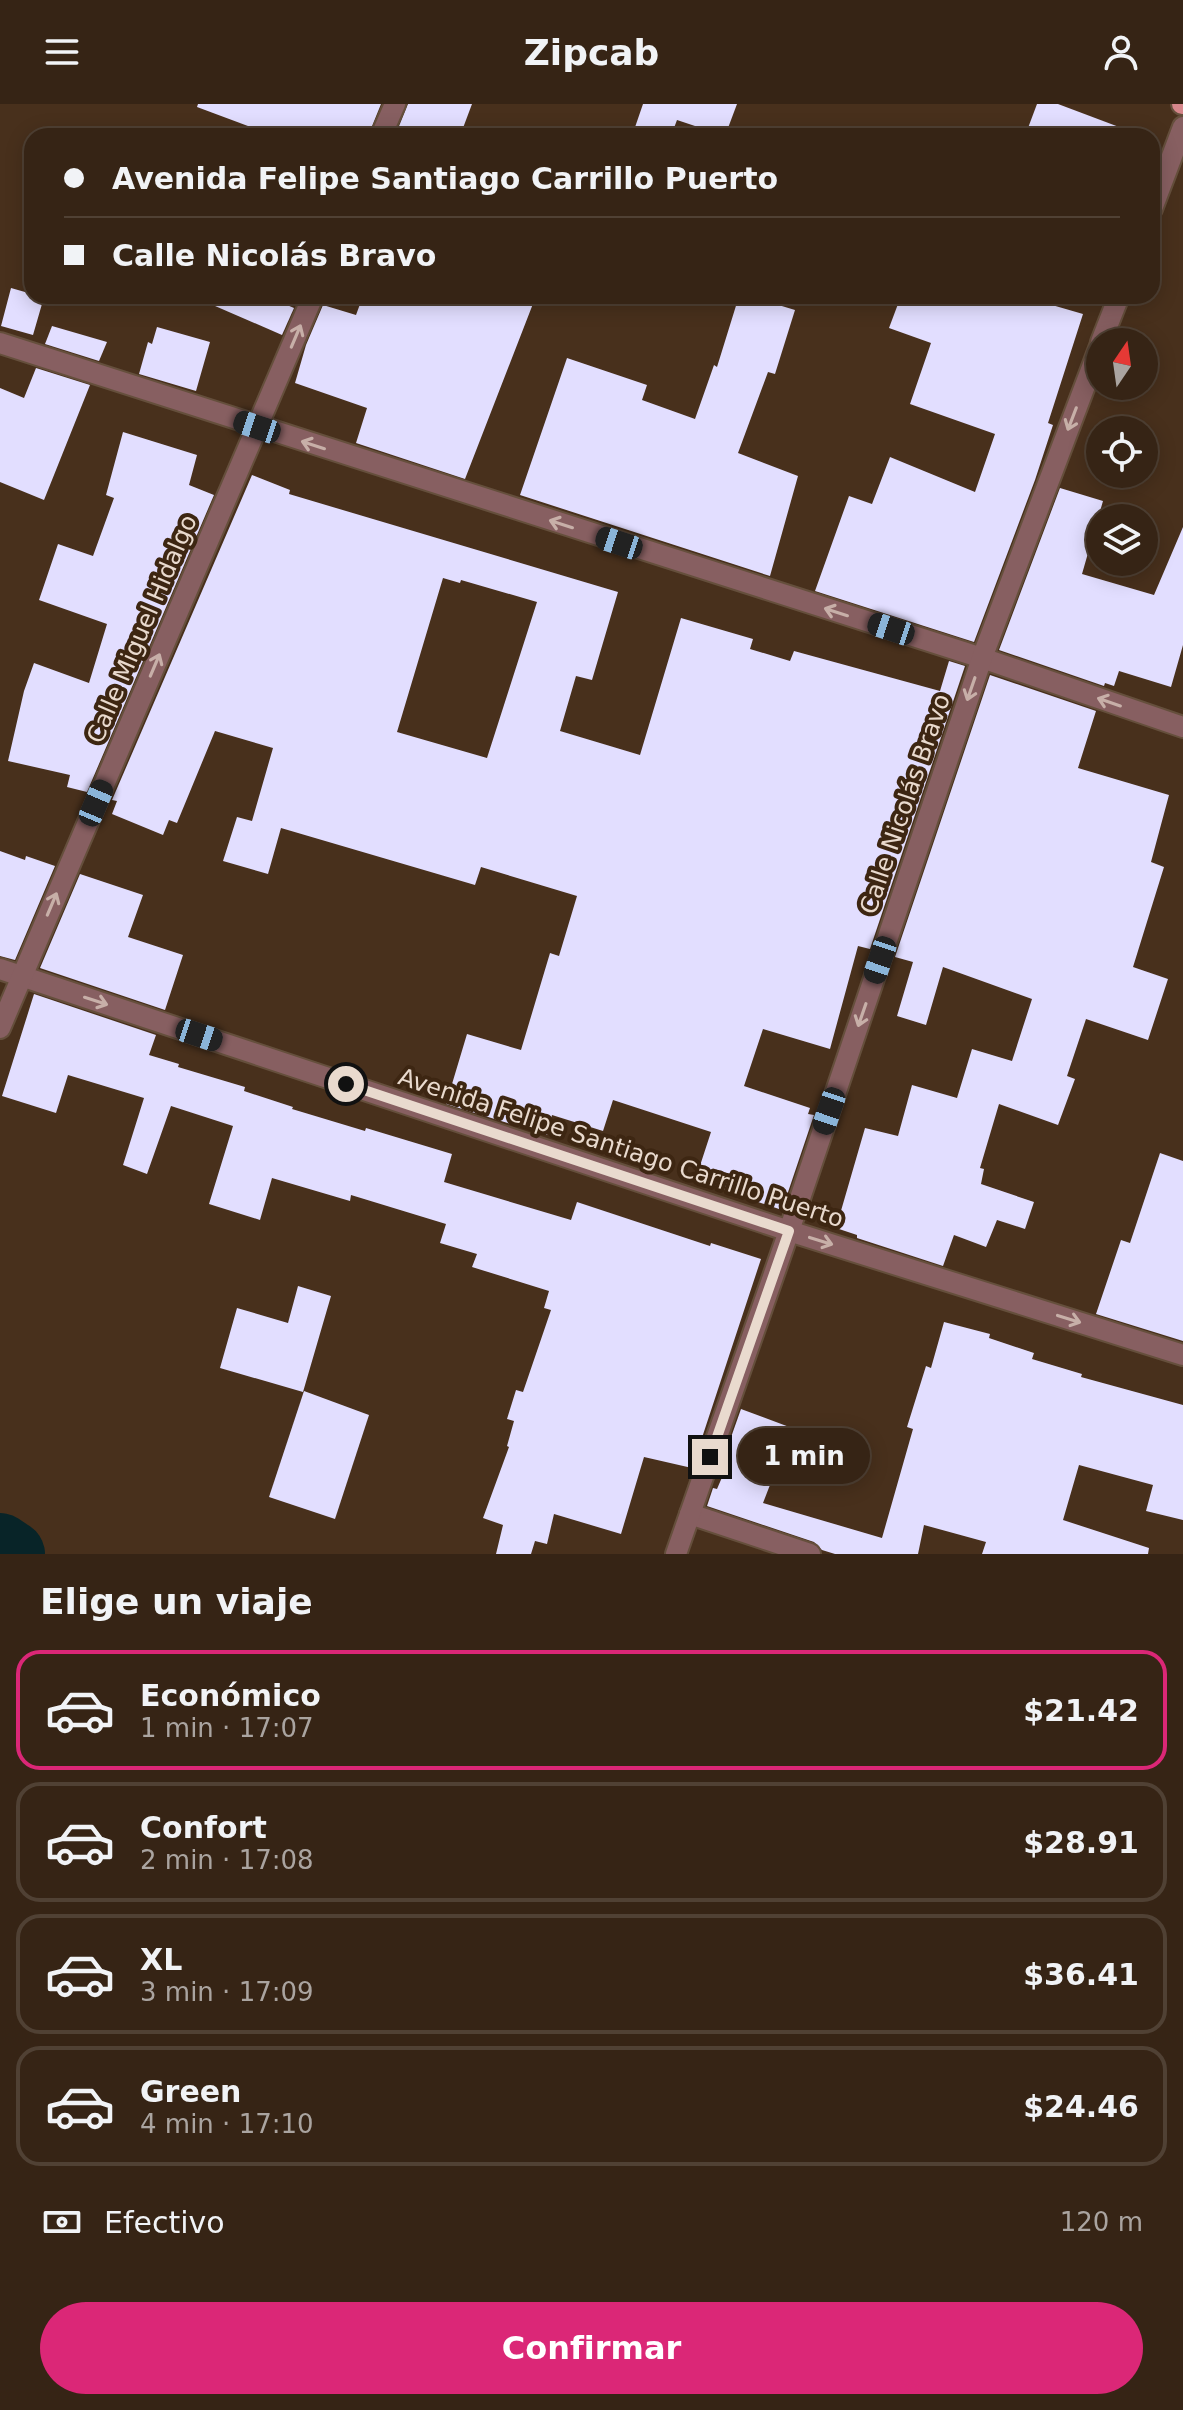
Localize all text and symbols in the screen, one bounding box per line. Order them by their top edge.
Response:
icon: menu [40,30,84,74]
icon: person [1099,30,1143,74]
text: Zipcab [524,32,659,73]
text: Avenida Felipe Santiago Carrillo Puerto [112,161,778,196]
text: Calle Nicolás Bravo [112,238,436,273]
one-way arrow [289,324,304,349]
north arrow [1086,328,1158,400]
map controls [1086,328,1158,576]
one-way arrow [1064,406,1078,431]
car [230,408,284,446]
button: locate [1086,416,1158,488]
one-way arrow [301,437,326,452]
button: layers [1086,504,1158,576]
street label: Calle Miguel Hidalgo [81,511,203,747]
one-way arrow [549,516,574,531]
car [592,524,646,562]
one-way arrow [823,604,849,619]
car [864,610,918,648]
one-way arrow [148,653,163,678]
one-way arrow [963,676,978,701]
street label: Calle Nicolás Bravo [854,690,956,918]
one-way arrow [1097,693,1122,708]
car [76,776,116,830]
one-way arrow [46,892,61,917]
car [861,933,899,987]
one-way arrow [83,994,108,1009]
one-way arrow [853,1002,868,1027]
car [172,1016,226,1054]
street label: Avenida Felipe Santiago Carrillo Puerto [395,1063,847,1233]
route start [328,1066,364,1102]
car [810,1084,848,1138]
one-way arrow [807,1234,833,1249]
one-way arrow [1055,1312,1081,1327]
callout: 1 min [738,1429,870,1485]
route end [692,1439,728,1475]
text: 1 min [763,1441,845,1471]
text: Elige un viaje [40,1581,313,1622]
icon: car [44,1674,116,1746]
text: Económico [140,1678,321,1713]
text: $21.42 [1023,1693,1139,1728]
text: 1 min · 17:07 [140,1713,314,1743]
icon: car [44,1806,116,1878]
text: Confort [140,1810,267,1845]
text: $28.91 [1023,1825,1139,1860]
text: 2 min · 17:08 [140,1845,314,1875]
icon: car [44,1938,116,2010]
text: XL [140,1942,182,1977]
text: $36.41 [1023,1957,1139,1992]
text: 3 min · 17:09 [140,1977,314,2007]
icon: car [44,2070,116,2142]
text: Green [140,2074,241,2109]
text: $24.46 [1023,2089,1139,2124]
text: 4 min · 17:10 [140,2109,314,2139]
icon: cash [40,2200,84,2244]
text: Efectivo [104,2205,225,2240]
text: 120 m [1060,2207,1143,2237]
button: Confirmar [40,2302,1143,2394]

